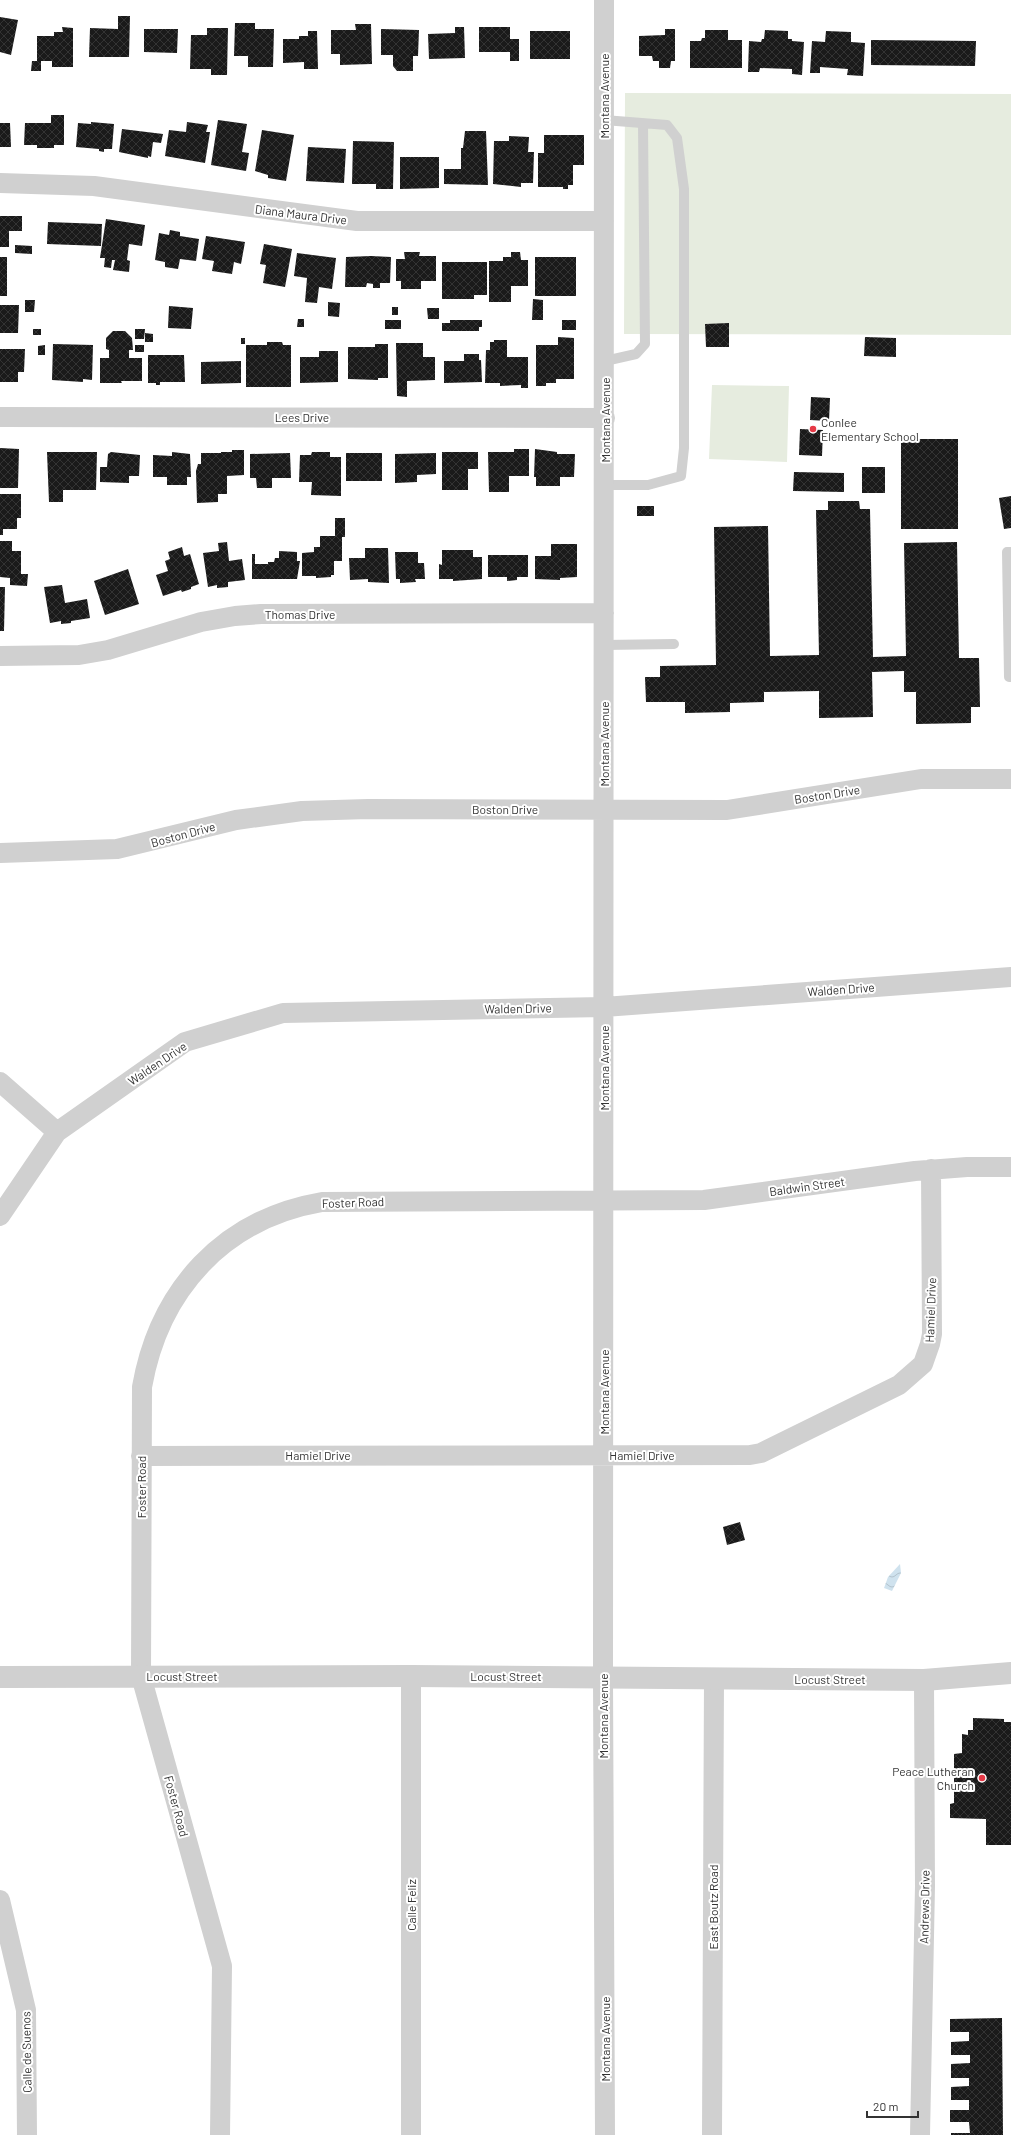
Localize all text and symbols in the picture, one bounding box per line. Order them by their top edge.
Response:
street label: Montana Avenue [597,53,611,139]
street label: Diana Maura Drive [254,201,348,227]
street label: Montana Avenue [598,377,612,463]
street label: Lees Drive [275,410,329,424]
place label: Conlee Elementary School [821,415,919,443]
marker: Conlee Elementary School [808,424,818,434]
street label: Thomas Drive [265,607,335,621]
street label: Montana Avenue [597,701,611,787]
street label: Boston Drive [793,782,861,806]
street label: Boston Drive [472,802,538,816]
street label: Boston Drive [149,819,217,849]
street label: Walden Drive [807,980,875,998]
street label: Walden Drive [484,1000,552,1016]
street label: Montana Avenue [597,1025,611,1111]
street label: Walden Drive [125,1038,189,1088]
street label: Baldwin Street [768,1174,846,1198]
street label: Foster Road [322,1194,384,1210]
street label: Hamiel Drive [922,1277,938,1343]
street label: Montana Avenue [597,1349,611,1435]
street label: Hamiel Drive [285,1448,351,1462]
street label: Hamiel Drive [609,1448,675,1462]
street label: Foster Road [134,1456,148,1518]
street label: Locust Street [146,1669,218,1683]
street label: Locust Street [470,1669,542,1683]
street label: Locust Street [794,1672,866,1686]
street label: Montana Avenue [596,1673,610,1759]
place label: Peace Lutheran Church [892,1764,974,1792]
marker: Peace Lutheran Church [977,1773,987,1783]
street label: Foster Road [162,1774,192,1838]
street label: East Boutz Road [706,1864,720,1950]
street label: Andrews Drive [916,1870,932,1944]
street label: Calle Feliz [404,1879,418,1931]
street label: Montana Avenue [598,1996,612,2082]
street label: Calle de Suenos [18,2011,34,2093]
scale bar [867,2093,918,2119]
text: 20 m [873,2099,899,2113]

